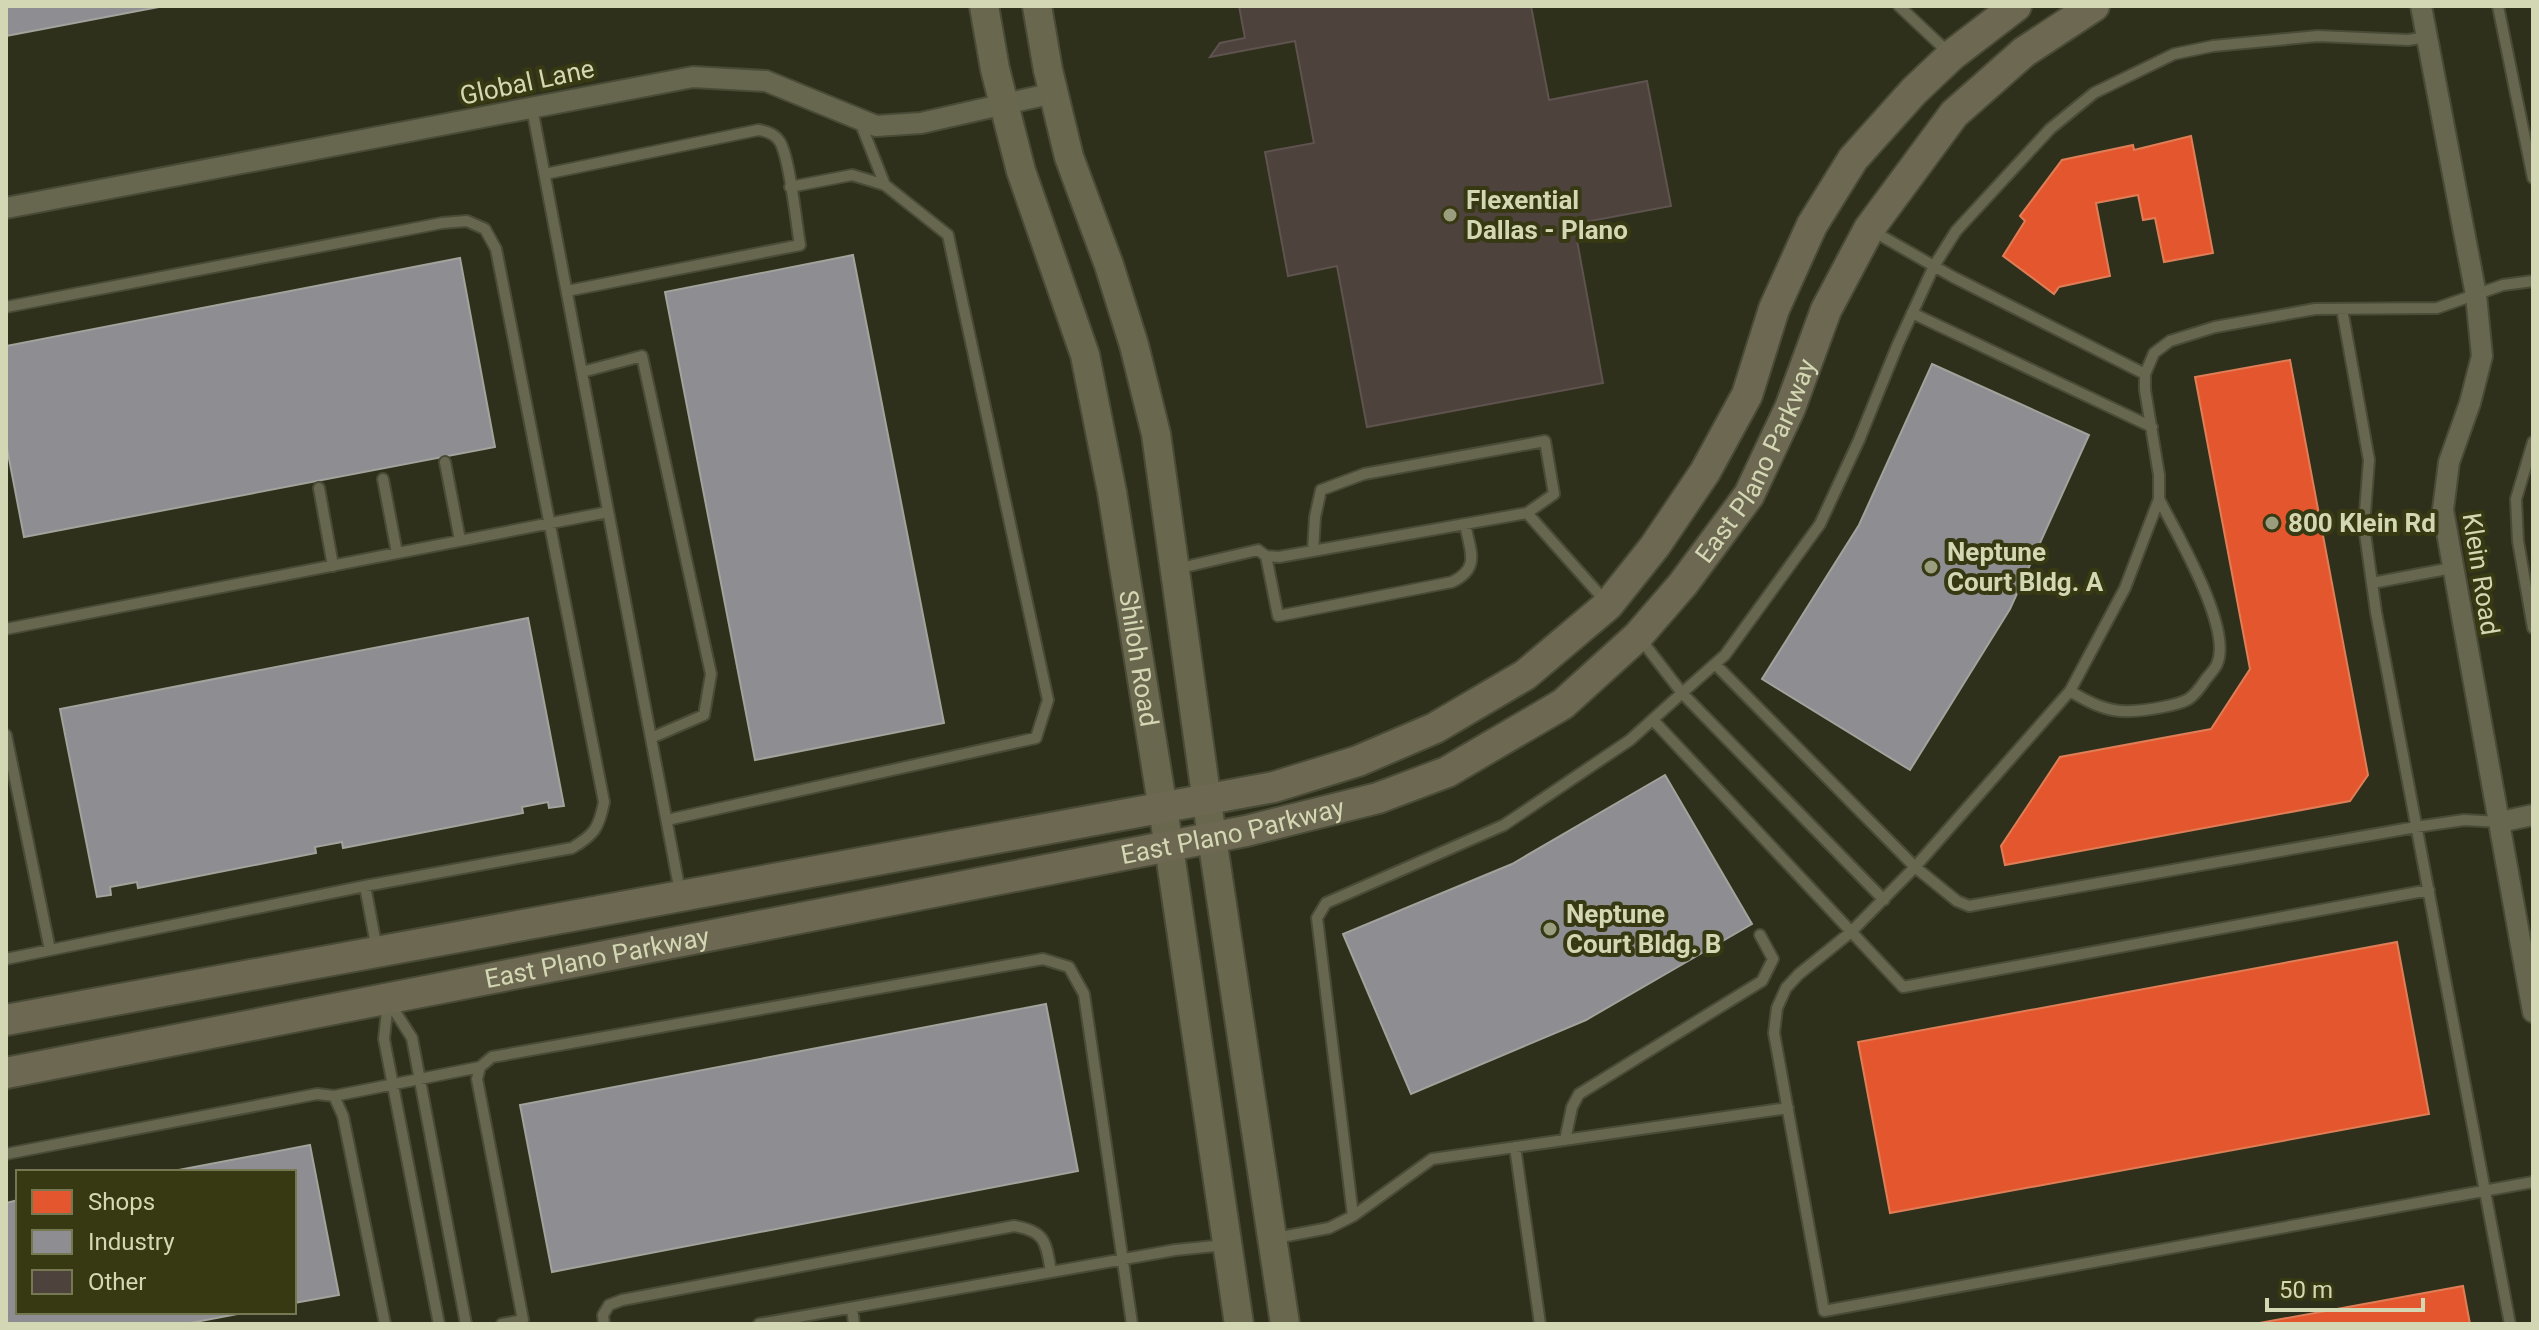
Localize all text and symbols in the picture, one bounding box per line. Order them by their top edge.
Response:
street label: Global Lane [457,53,597,111]
place label: Flexential Dallas - Plano [1466,185,1628,245]
marker: Flexential Dallas - Plano [1441,206,1459,224]
street label: East Plano Parkway [1689,355,1822,569]
place label: 800 Klein Rd [2288,508,2436,538]
street label: Klein Road [2457,511,2505,637]
marker: 800 Klein Rd [2263,514,2281,532]
place label: Neptune Court Bldg. A [1947,537,2104,597]
marker: Neptune Court Bldg. A [1922,558,1940,576]
street label: Shiloh Road [1113,588,1164,729]
street label: East Plano Parkway [1118,792,1347,870]
place label: Neptune Court Bldg. B [1566,899,1721,959]
marker: Neptune Court Bldg. B [1541,920,1559,938]
street label: East Plano Parkway [482,921,712,994]
legend [16,1170,296,1314]
text: Shops [88,1188,155,1216]
text: Industry [88,1228,175,1256]
scale bar [2267,1262,2423,1312]
text: Other [88,1268,146,1296]
text: 50 m [2279,1276,2333,1304]

